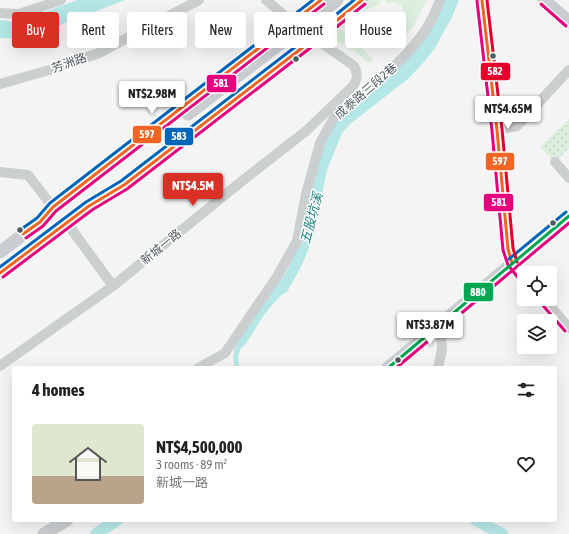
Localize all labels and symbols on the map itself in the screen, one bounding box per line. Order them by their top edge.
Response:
street label: 芳洲路 [50,51,88,75]
unlabelled marker [488,51,498,61]
unlabelled marker [291,54,301,64]
street label: 成泰路三段2巷 [332,60,400,122]
line badge: 582 [480,62,511,81]
text: 582 [487,65,503,77]
line badge: 581 [206,74,237,93]
text: 581 [213,77,229,89]
pin: NT$2.98M [111,81,193,115]
pin: NT$4.65M [467,96,549,130]
line badge: 597 [132,125,162,144]
line badge: 583 [164,127,194,146]
text: 597 [139,128,155,140]
text: 583 [171,130,187,142]
line badge: 597 [485,152,515,171]
text: 597 [492,155,508,167]
pin: NT$4.5M [156,173,230,207]
water label: 五股坑溪 [298,189,326,245]
line badge: 581 [483,193,514,212]
text: 581 [491,196,507,208]
unlabelled marker [548,218,558,228]
unlabelled marker [15,225,25,235]
street label: 新城一路 [138,226,184,268]
line badge: 880 [463,282,494,302]
text: 880 [470,286,486,298]
pin: NT$3.87M [389,312,471,346]
unlabelled marker [393,355,403,365]

